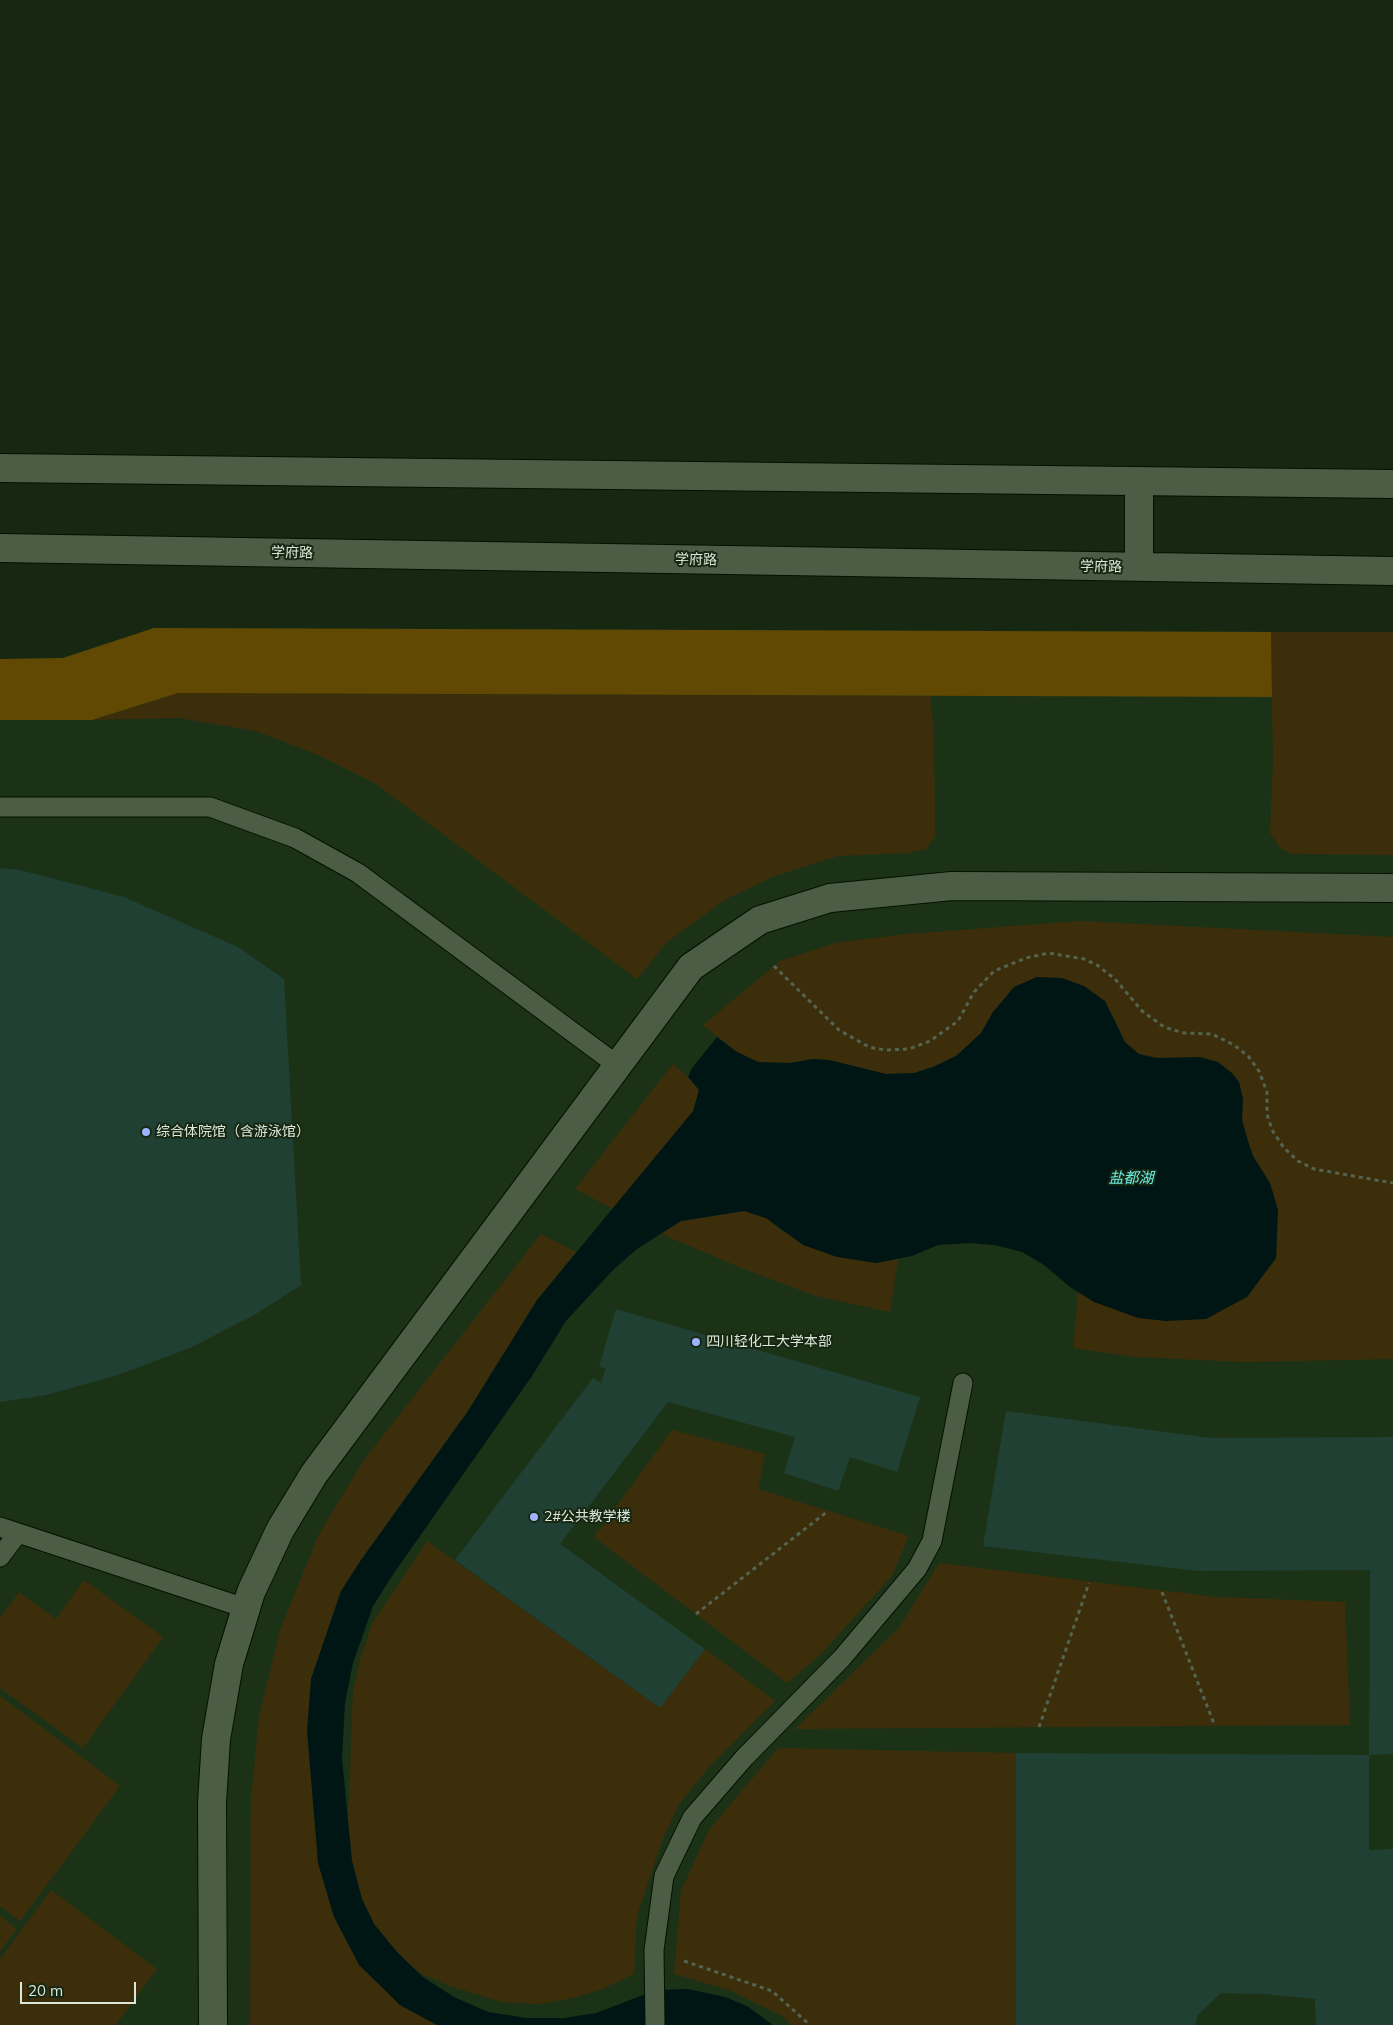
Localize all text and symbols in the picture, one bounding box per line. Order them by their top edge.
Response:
street label: 学府路 [271,544,313,562]
street label: 学府路 [675,551,717,569]
street label: 学府路 [1080,558,1122,576]
place label: 综合体院馆（含游泳馆） [156,1124,310,1140]
marker: 综合体院馆（含游泳馆） [140,1126,152,1138]
water label: 盐都湖 [1109,1169,1153,1187]
place label: 四川轻化工大学本部 [706,1334,832,1350]
marker: 四川轻化工大学本部 [690,1336,702,1348]
place label: 2#公共教学楼 [544,1509,631,1525]
marker: 2#公共教学楼 [528,1511,540,1523]
scale bar [22,1972,139,2004]
text: 20 m [28,1981,63,2000]

